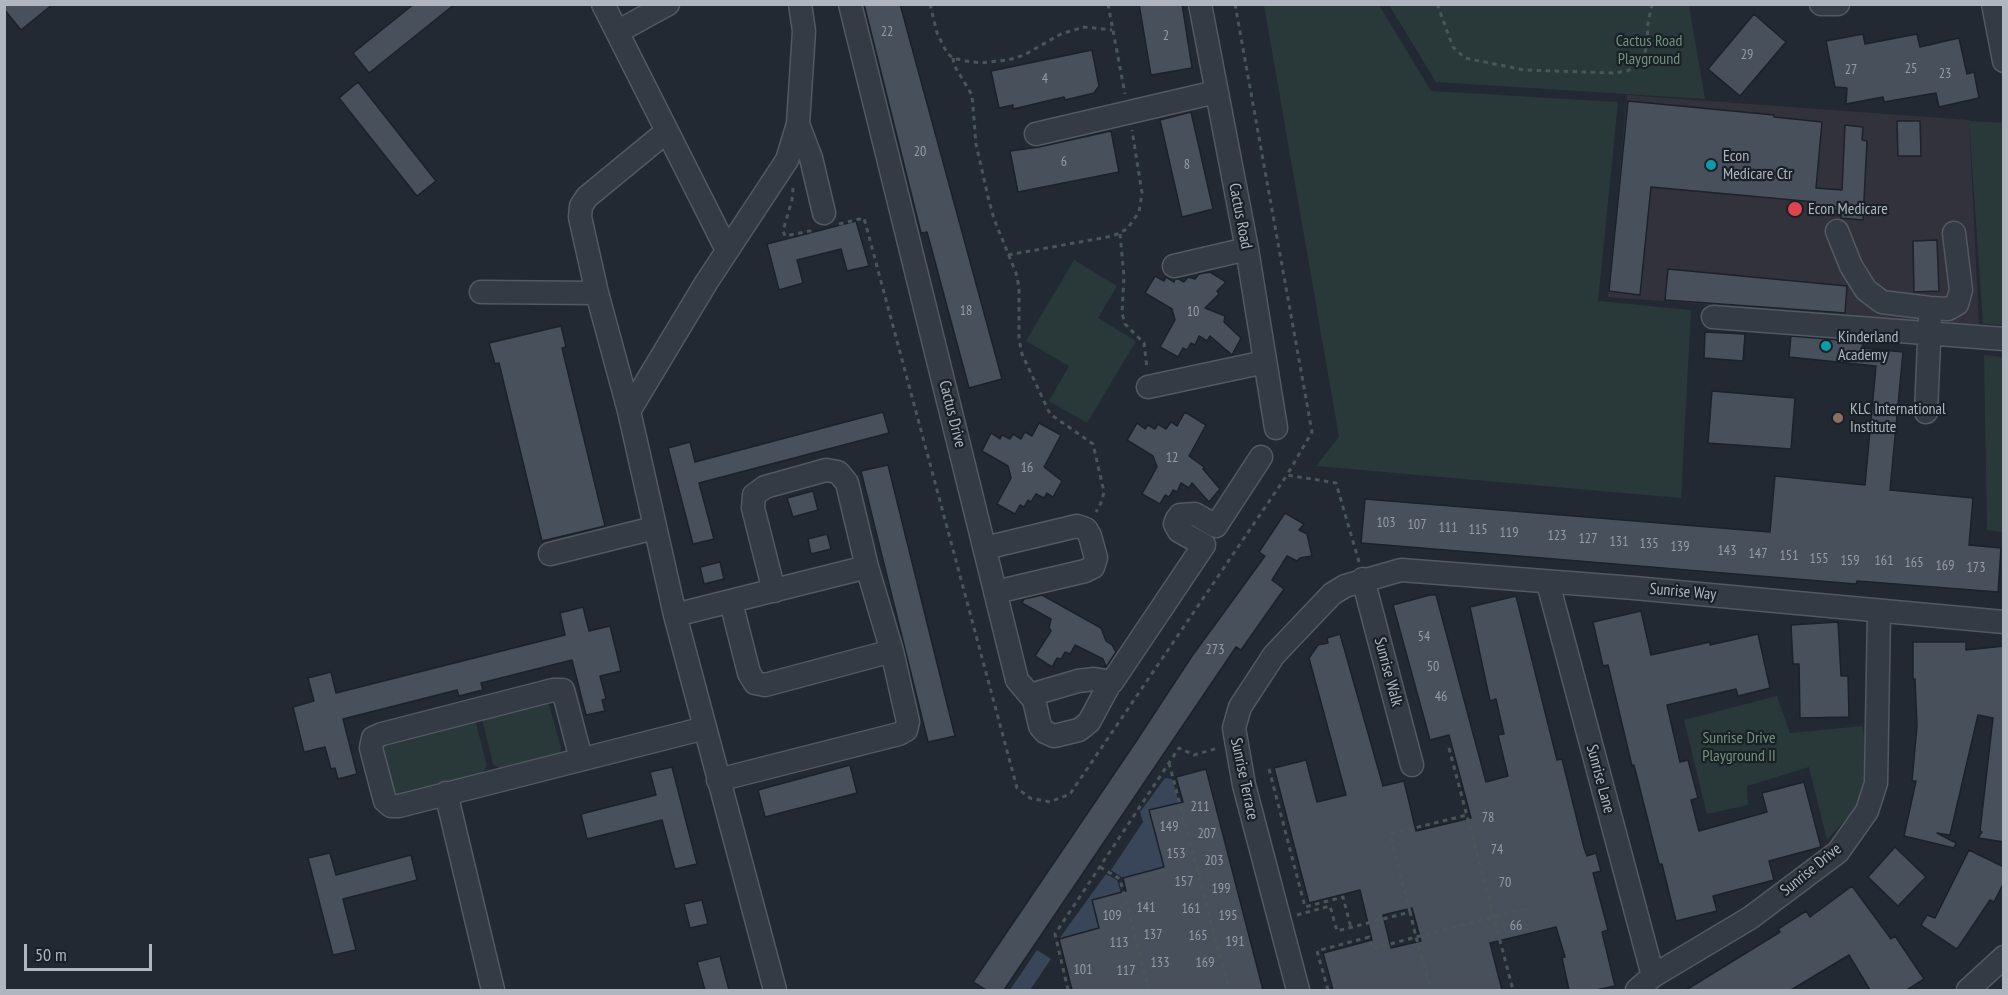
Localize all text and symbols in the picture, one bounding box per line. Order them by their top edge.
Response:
house number: 22 [881,24,893,40]
house number: 2 [1163,28,1169,44]
park label: Cactus Road Playground [1616,31,1682,69]
house number: 29 [1741,47,1753,63]
house number: 25 [1905,61,1917,77]
house number: 27 [1845,62,1857,78]
house number: 23 [1939,66,1951,82]
house number: 4 [1042,71,1048,87]
house number: 20 [914,144,926,160]
place label: Econ Medicare Ctr [1723,146,1792,184]
house number: 6 [1061,154,1067,170]
house number: 8 [1184,157,1190,173]
marker: Econ Medicare Ctr [1704,158,1718,172]
street label: Cactus Road [1224,181,1256,251]
place label: Econ Medicare [1808,199,1888,219]
marker: Econ Medicare [1786,200,1804,218]
house number: 18 [960,303,972,319]
house number: 10 [1187,304,1199,320]
place label: Kinderland Academy [1838,327,1898,365]
marker: Kinderland Academy [1819,339,1833,353]
street label: Cactus Drive [934,378,970,450]
place label: KLC International Institute [1850,399,1946,437]
marker: KLC International Institute [1831,411,1845,425]
house number: 12 [1166,450,1178,466]
house number: 16 [1021,460,1033,476]
house number: 103 [1377,515,1395,531]
house number: 107 [1408,517,1426,533]
house number: 111 [1439,520,1457,536]
house number: 115 [1469,522,1487,538]
house number: 119 [1500,525,1518,541]
house number: 123 [1548,528,1566,544]
house number: 127 [1579,531,1597,547]
house number: 131 [1610,534,1628,550]
house number: 135 [1640,536,1658,552]
house number: 139 [1671,539,1689,555]
house number: 143 [1718,543,1736,559]
house number: 147 [1749,546,1767,562]
house number: 151 [1780,548,1798,564]
house number: 155 [1810,551,1828,567]
house number: 159 [1841,553,1859,569]
house number: 161 [1875,553,1893,569]
house number: 165 [1905,555,1923,571]
house number: 169 [1936,558,1954,574]
house number: 173 [1967,560,1985,576]
street label: Sunrise Way [1649,580,1717,604]
house number: 54 [1418,629,1430,645]
street label: Sunrise Walk [1370,635,1406,709]
house number: 273 [1206,642,1224,658]
house number: 50 [1427,659,1439,675]
house number: 46 [1435,689,1447,705]
park label: Sunrise Drive Playground II [1702,728,1776,766]
street label: Sunrise Terrace [1226,736,1262,822]
street label: Sunrise Lane [1582,742,1618,816]
house number: 211 [1191,799,1209,815]
house number: 78 [1482,810,1494,826]
house number: 149 [1160,819,1178,835]
house number: 207 [1198,826,1216,842]
street label: Sunrise Drive [1777,840,1845,900]
house number: 74 [1491,842,1503,858]
house number: 153 [1167,846,1185,862]
house number: 203 [1205,853,1223,869]
house number: 157 [1175,874,1193,890]
house number: 70 [1499,875,1511,891]
house number: 199 [1212,881,1230,897]
house number: 141 [1137,900,1155,916]
house number: 161 [1182,901,1200,917]
house number: 109 [1103,908,1121,924]
house number: 195 [1219,908,1237,924]
house number: 66 [1510,918,1522,934]
house number: 137 [1144,927,1162,943]
house number: 165 [1189,928,1207,944]
scale bar [27,932,154,970]
house number: 191 [1226,934,1244,950]
house number: 113 [1110,935,1128,951]
text: 50 m [35,943,67,966]
house number: 133 [1151,955,1169,971]
house number: 169 [1196,955,1214,971]
house number: 101 [1074,962,1092,978]
house number: 117 [1117,963,1135,979]

